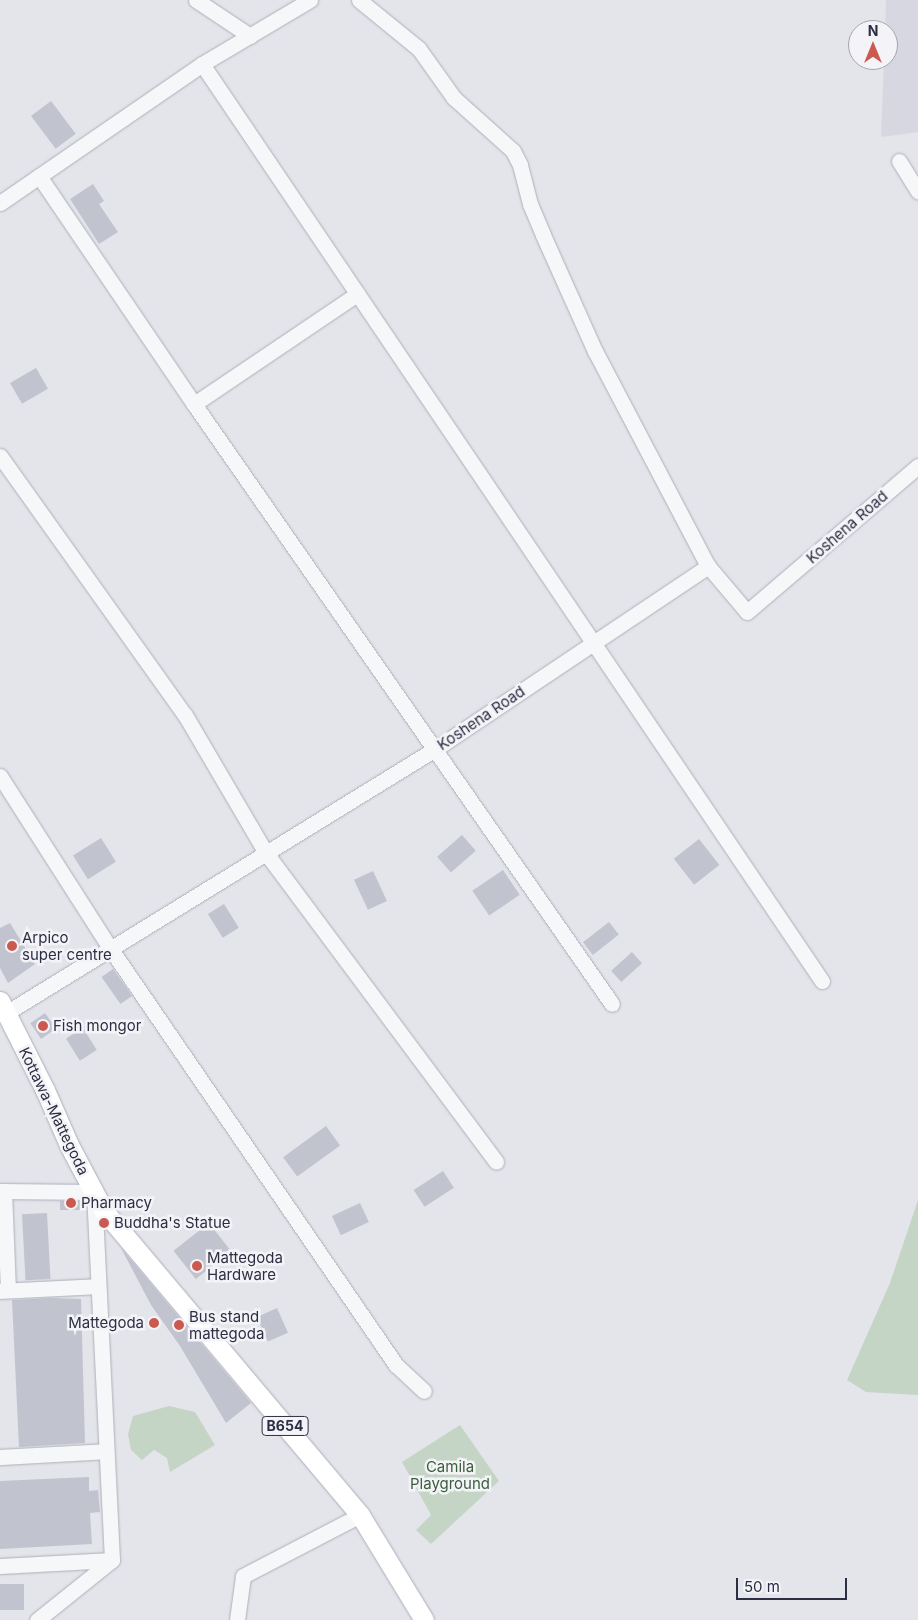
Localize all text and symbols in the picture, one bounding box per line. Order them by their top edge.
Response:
north arrow [848,20,898,70]
text: N [868,22,878,39]
street label: Koshena Road [803,487,891,567]
street label: Koshena Road [434,682,528,754]
place label: Arpico super centre [22,928,112,963]
marker: Arpico super centre [6,940,18,952]
place label: Fish mongor [53,1017,141,1035]
marker: Fish mongor [37,1020,49,1032]
street label: Kottawa-Mattegoda [15,1044,93,1178]
place label: Pharmacy [81,1194,152,1212]
marker: Pharmacy [65,1197,77,1209]
place label: Buddha's Statue [114,1214,231,1232]
marker: Buddha's Statue [98,1217,110,1229]
place label: Mattegoda Hardware [207,1248,283,1283]
marker: Mattegoda Hardware [191,1260,203,1272]
place label: Bus stand mattegoda [189,1307,264,1342]
place label: Mattegoda [68,1314,144,1332]
marker: Mattegoda [148,1317,160,1329]
marker: Bus stand mattegoda [173,1319,185,1331]
road number: B654 [261,1414,309,1438]
park label: Camila Playground [410,1457,490,1492]
scale bar [738,1568,849,1600]
text: 50 m [744,1577,780,1596]

